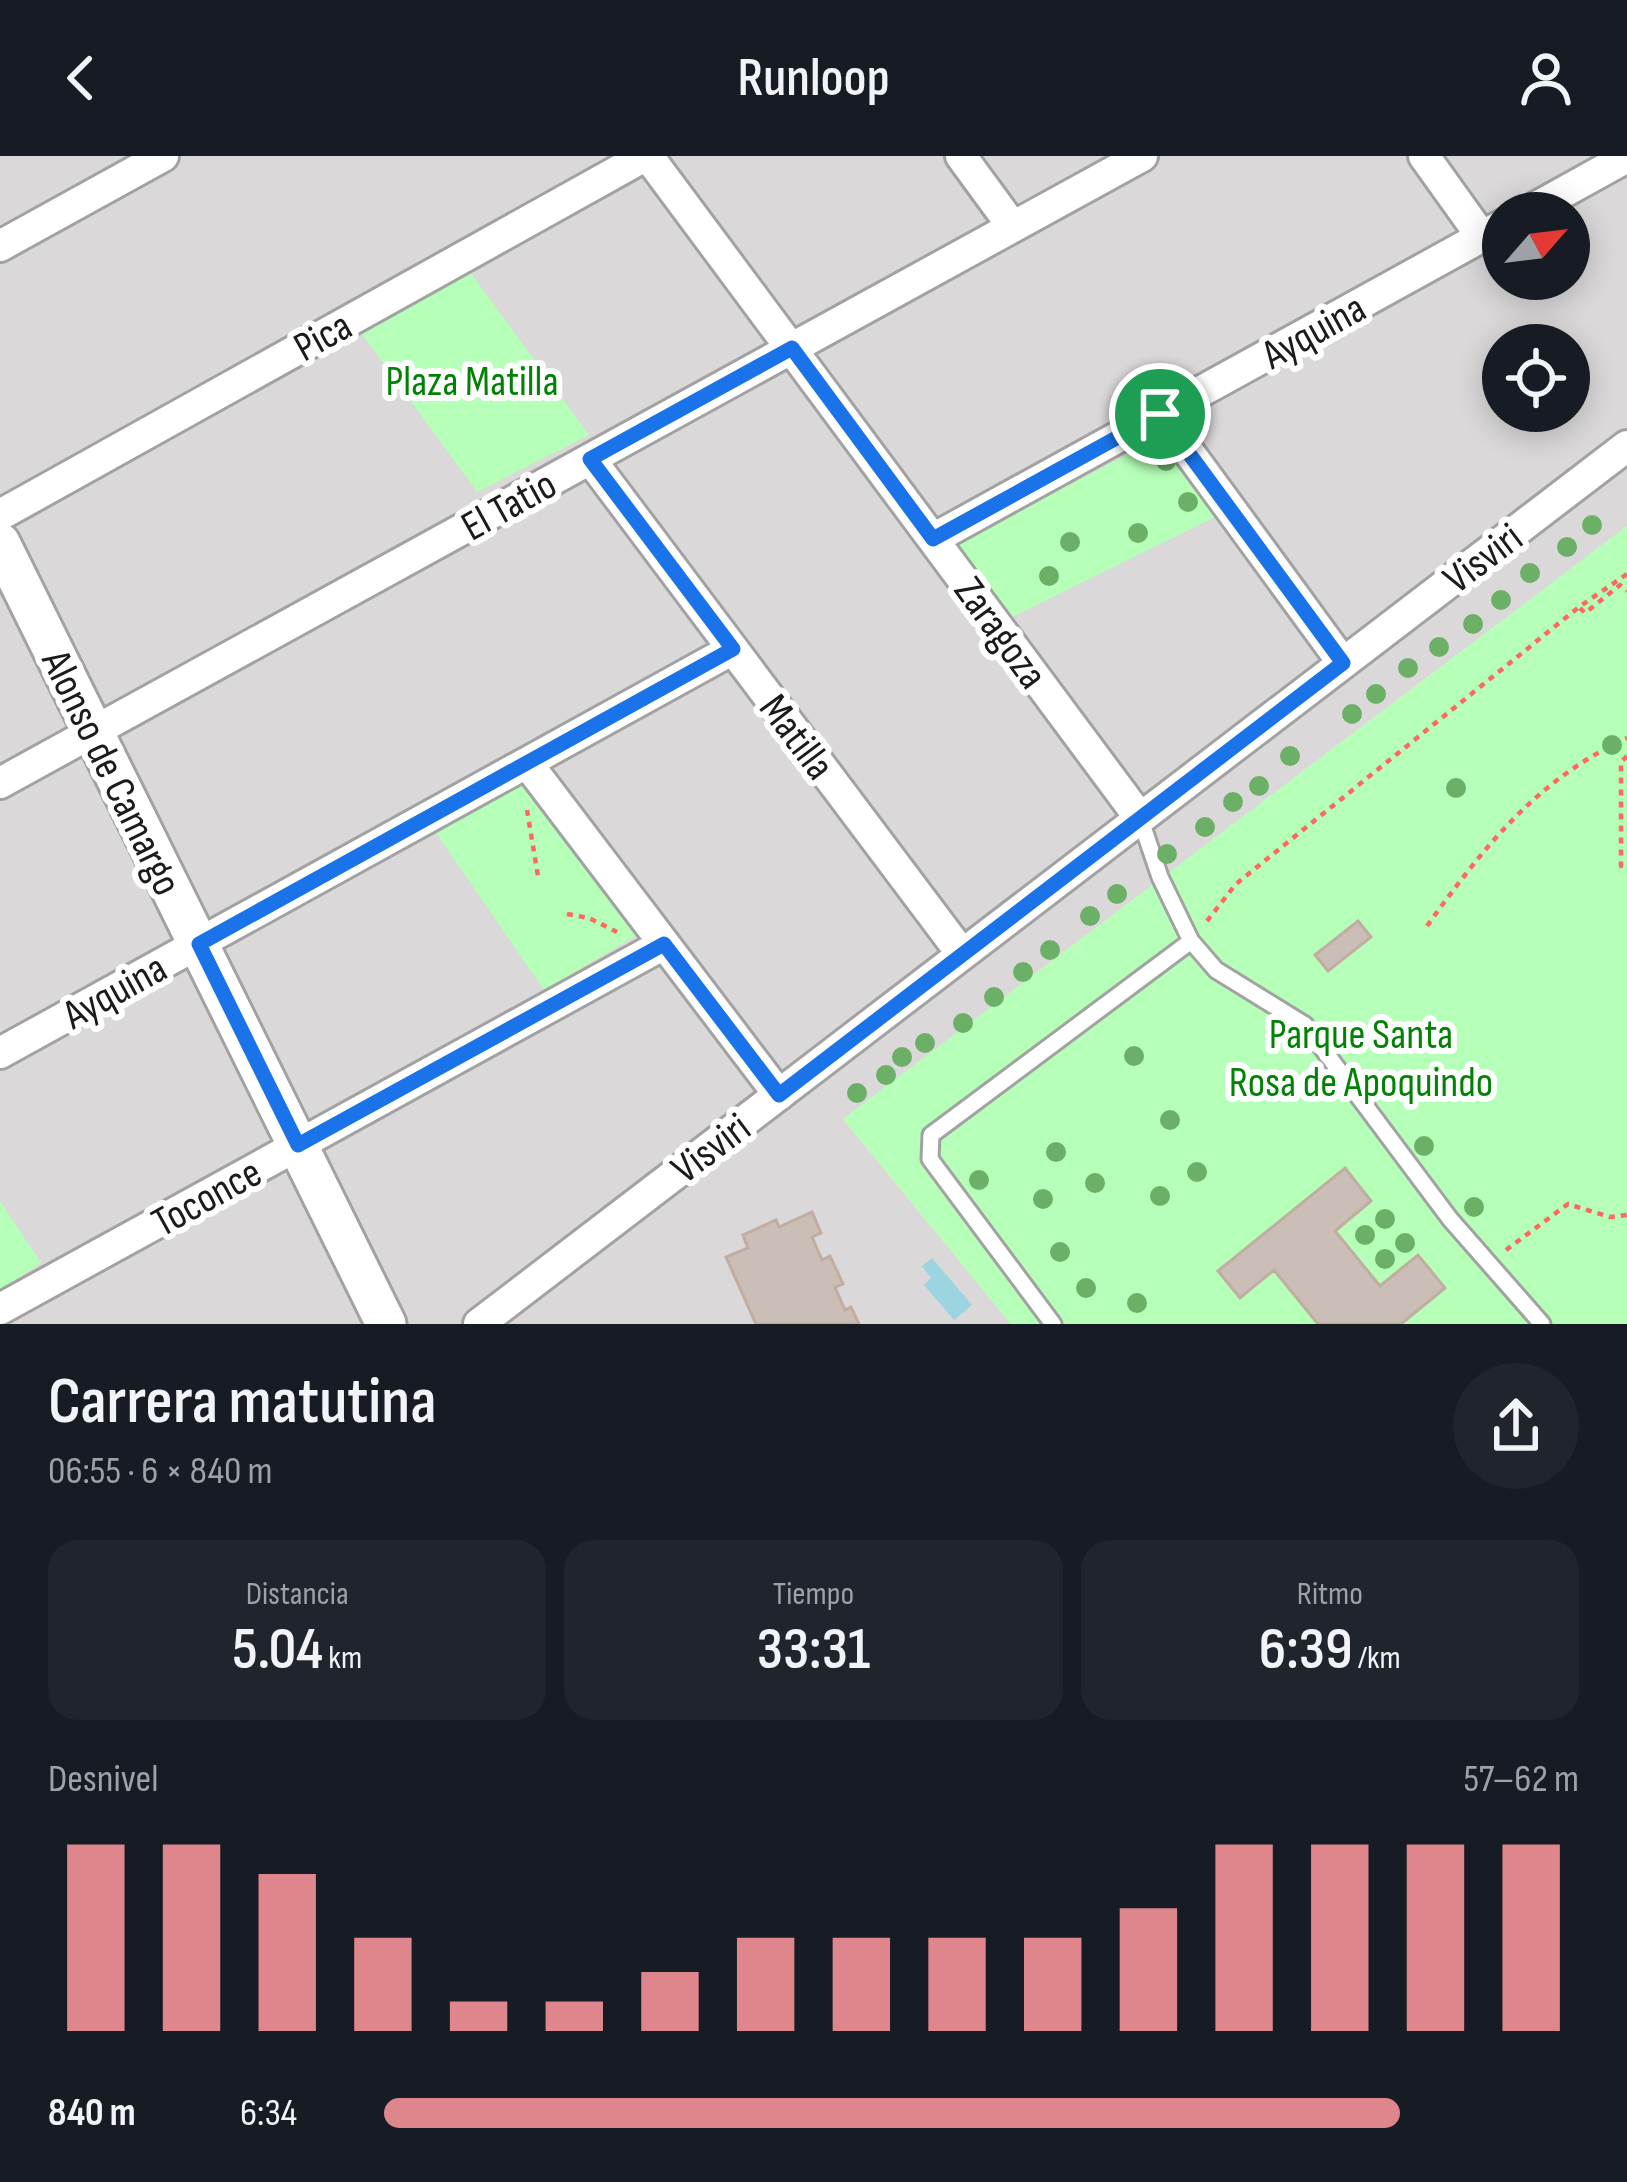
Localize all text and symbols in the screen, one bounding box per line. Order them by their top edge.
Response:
icon: back [48,45,114,111]
icon: person [1513,45,1579,111]
text: Runloop [737,46,890,111]
north arrow [1482,192,1590,300]
map controls [1482,192,1590,432]
street label: Ayquina [1253,283,1375,382]
street label: Pica [285,301,361,374]
button: locate [1482,324,1590,432]
park label: Plaza Matilla [385,357,559,408]
pin [1109,363,1211,465]
icon: arrive [1127,381,1193,447]
street label: El Tatio [453,460,565,553]
street label: Visviri [1434,513,1533,605]
street label: Zaragoza [942,568,1058,699]
street label: Alonso de Camargo [29,642,192,904]
street label: Matilla [747,685,845,790]
street label: Ayquina [54,943,176,1042]
park label: Parque Santa Rosa de Apoquindo [1229,1010,1493,1109]
street label: Visviri [662,1103,761,1195]
street label: Toconce [144,1147,271,1249]
text: Carrera matutina [48,1363,437,1442]
button: share [1453,1363,1579,1489]
text: 06:55 · 6 × 840 m [48,1448,273,1495]
text: Distancia [246,1574,349,1614]
text: Tiempo [773,1574,854,1614]
text: Ritmo [1297,1574,1363,1614]
text: 5.04 [232,1614,323,1686]
text: 33:31 [757,1614,870,1686]
text: 6:39 [1259,1614,1353,1686]
text: km [323,1638,362,1678]
text: /km [1353,1638,1401,1678]
text: Desnivel [48,1756,159,1803]
text: 57–62 m [1463,1756,1579,1803]
text: 840 m [48,2090,136,2137]
text: 6:34 [240,2090,297,2137]

